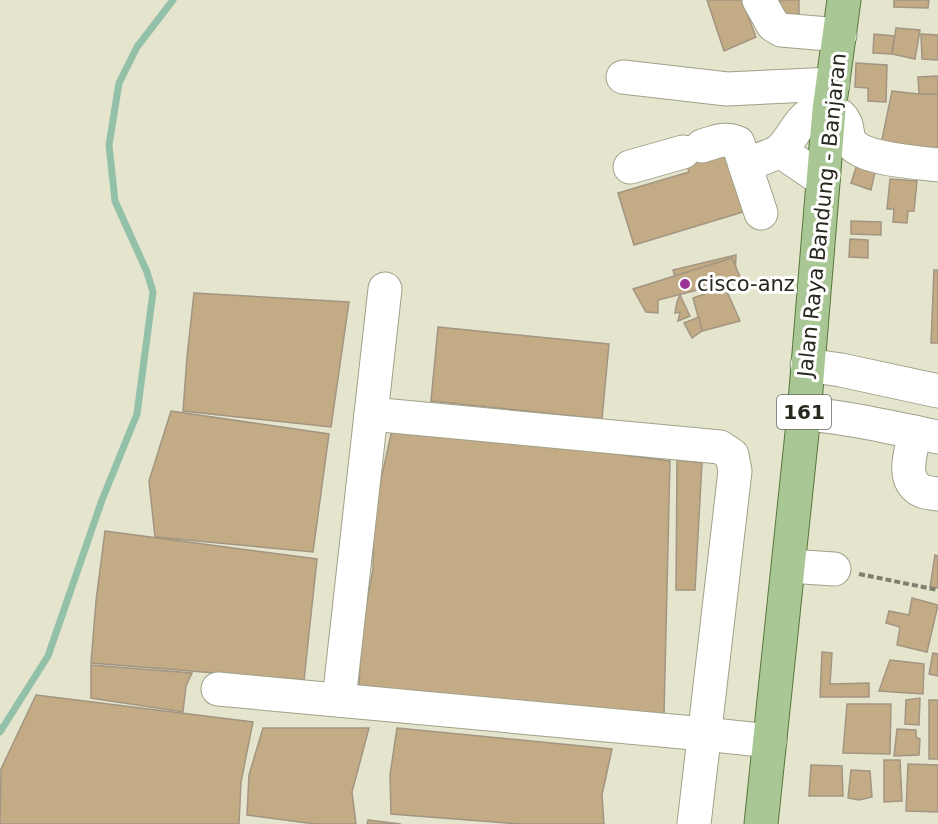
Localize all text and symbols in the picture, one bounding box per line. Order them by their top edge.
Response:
street label: Jalan Raya Bandung - Banjaran [793,52,851,380]
place label: cisco-anz [697,272,795,296]
marker: cisco-anz [678,277,692,291]
road number: 161 [777,395,831,429]

